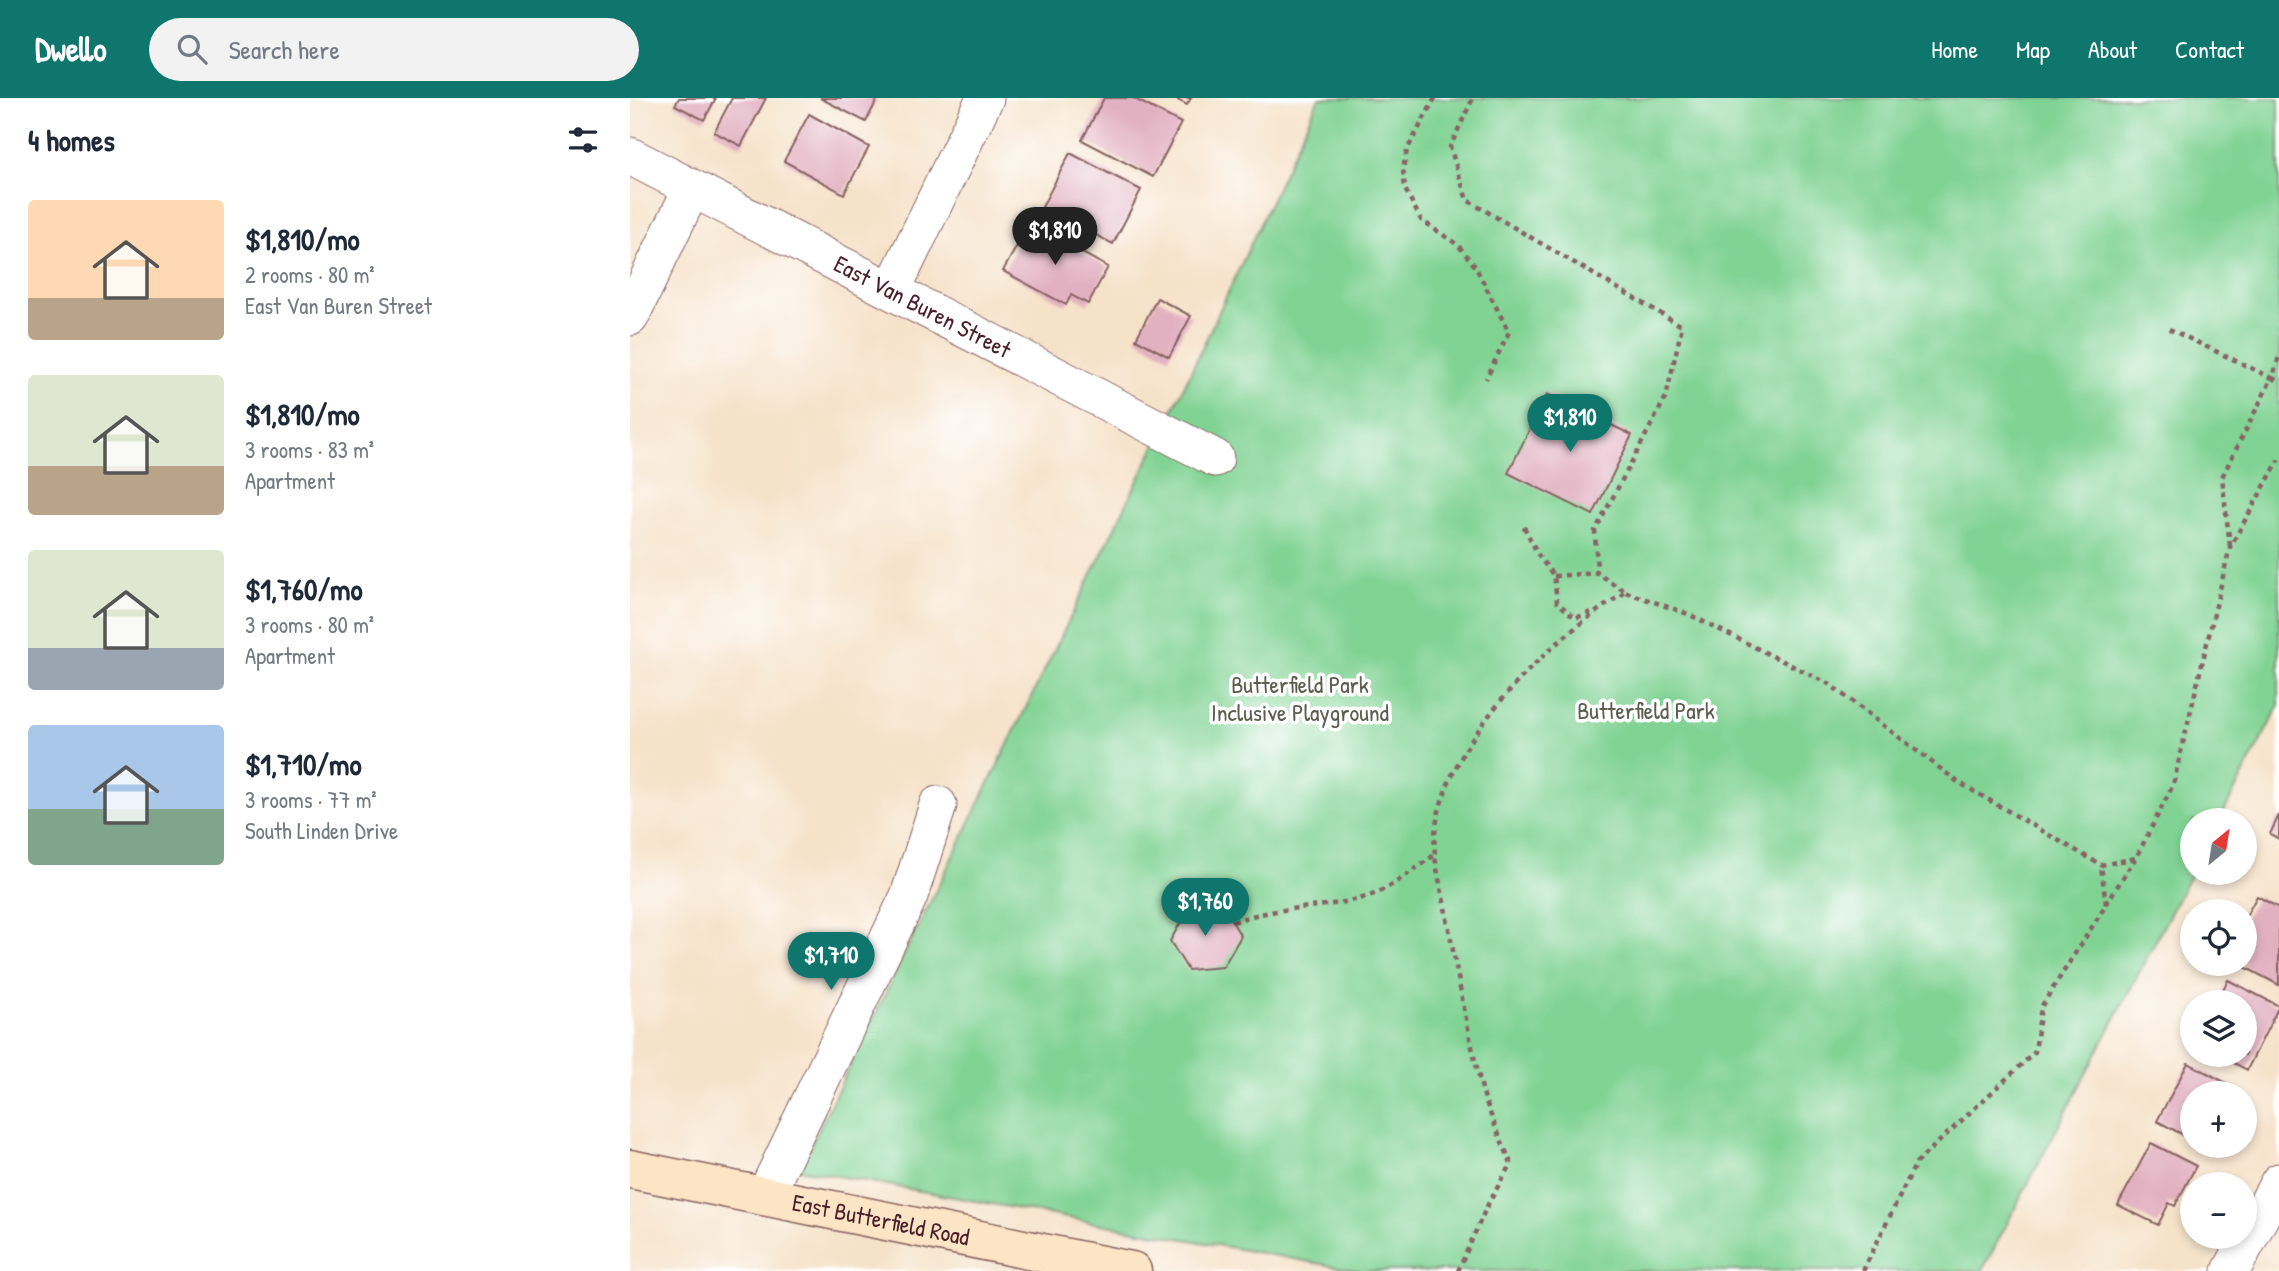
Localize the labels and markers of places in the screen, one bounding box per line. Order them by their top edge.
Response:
pin: $1,810 [998,208,1112,267]
pin: $1,810 [1513,394,1627,454]
pin: $1,760 [1148,878,1262,938]
pin: $1,710 [774,932,888,992]

